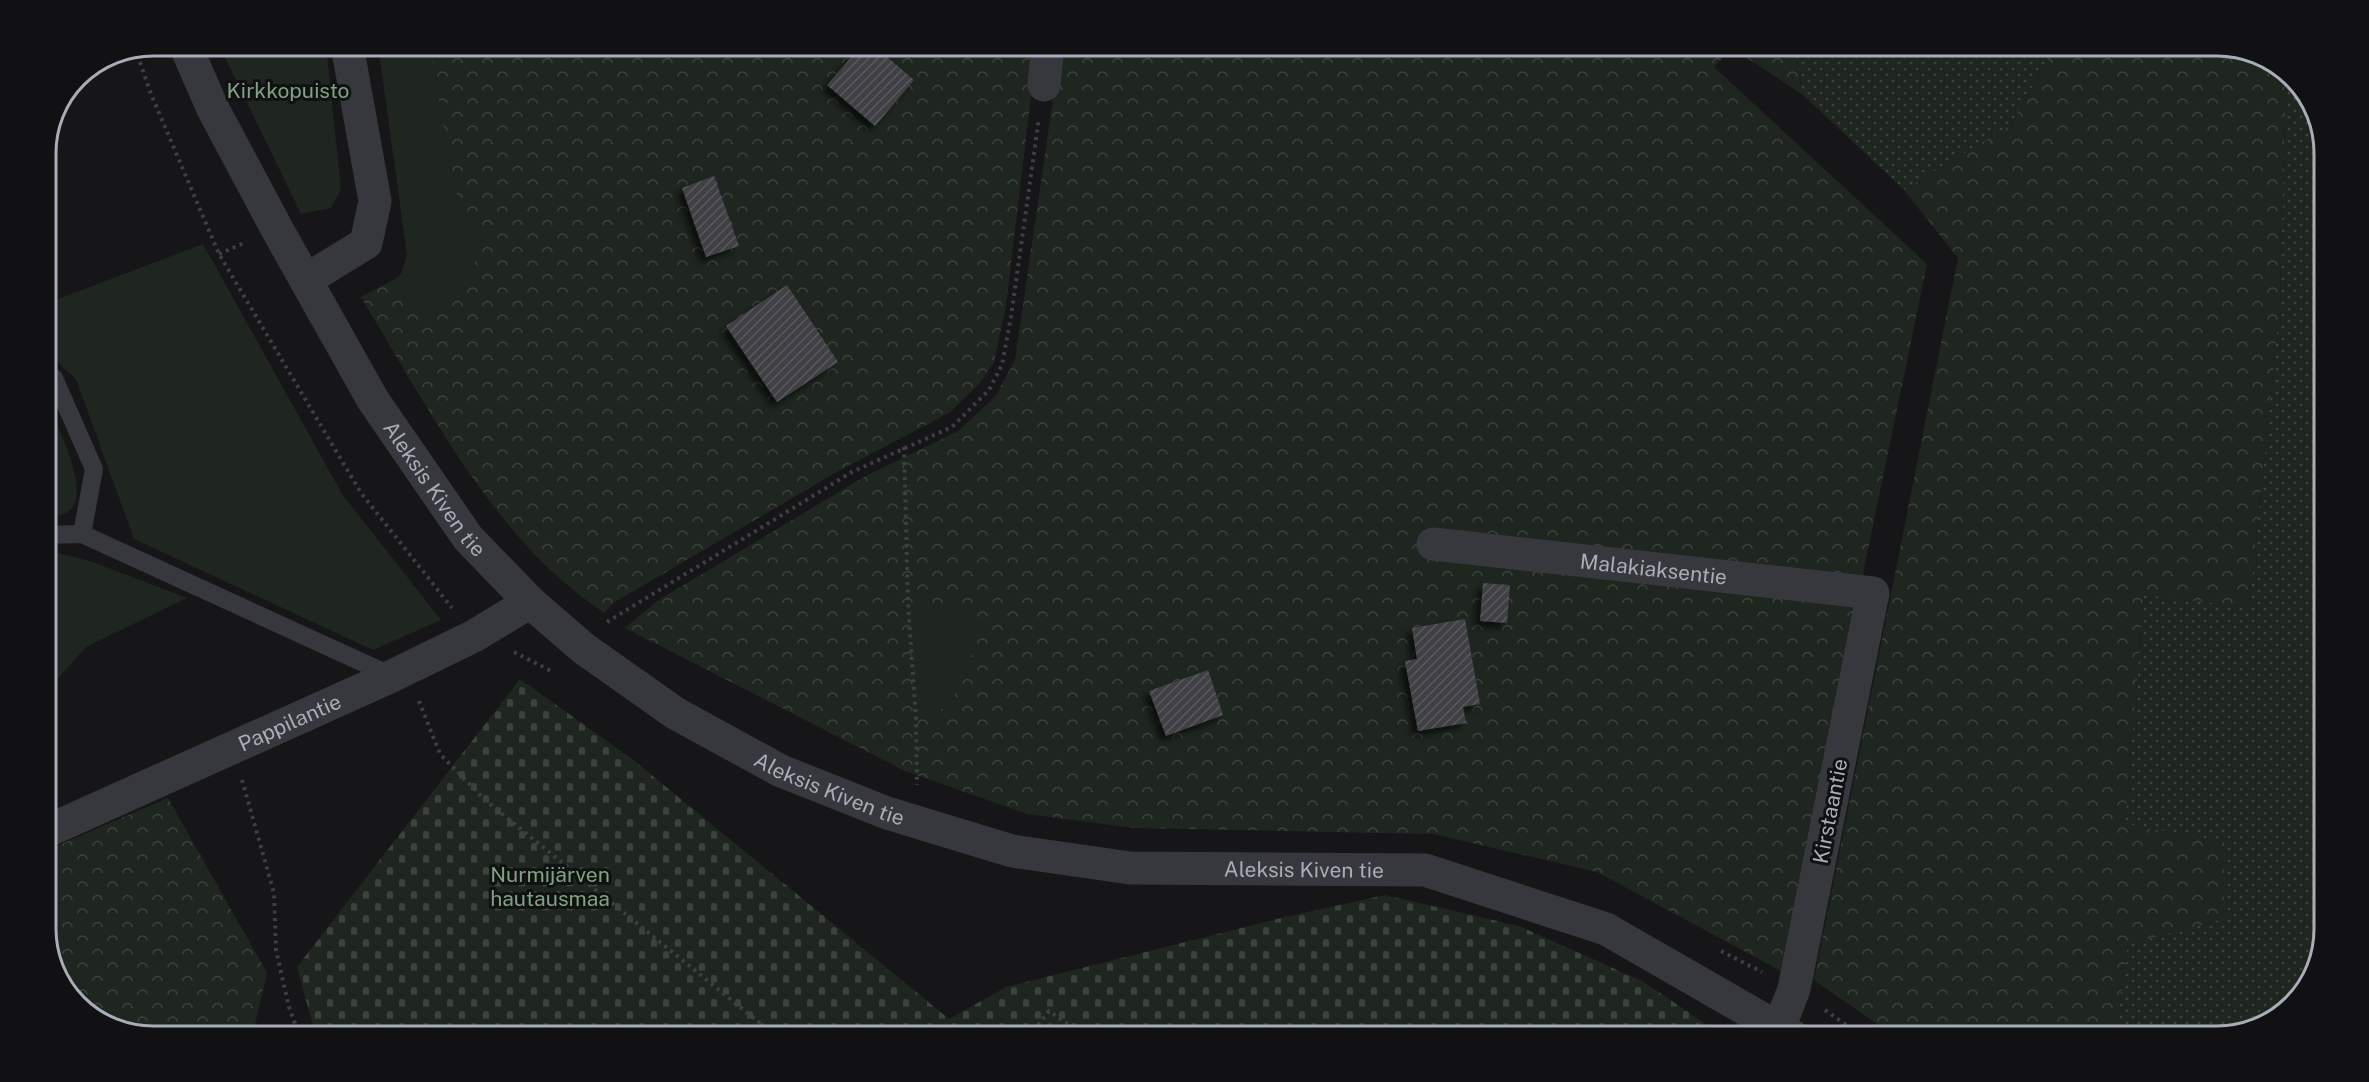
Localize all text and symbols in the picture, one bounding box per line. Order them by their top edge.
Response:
park label: Kirkkopuisto [227,78,349,103]
street label: Aleksis Kiven tie [379,416,491,561]
street label: Malakiaksentie [1579,548,1728,589]
street label: Pappilantie [234,688,345,756]
street label: Aleksis Kiven tie [750,746,908,830]
street label: Kirstaantie [1808,756,1852,866]
street label: Aleksis Kiven tie [1224,856,1384,882]
park label: Nurmijärven hautausmaa [490,862,610,911]

